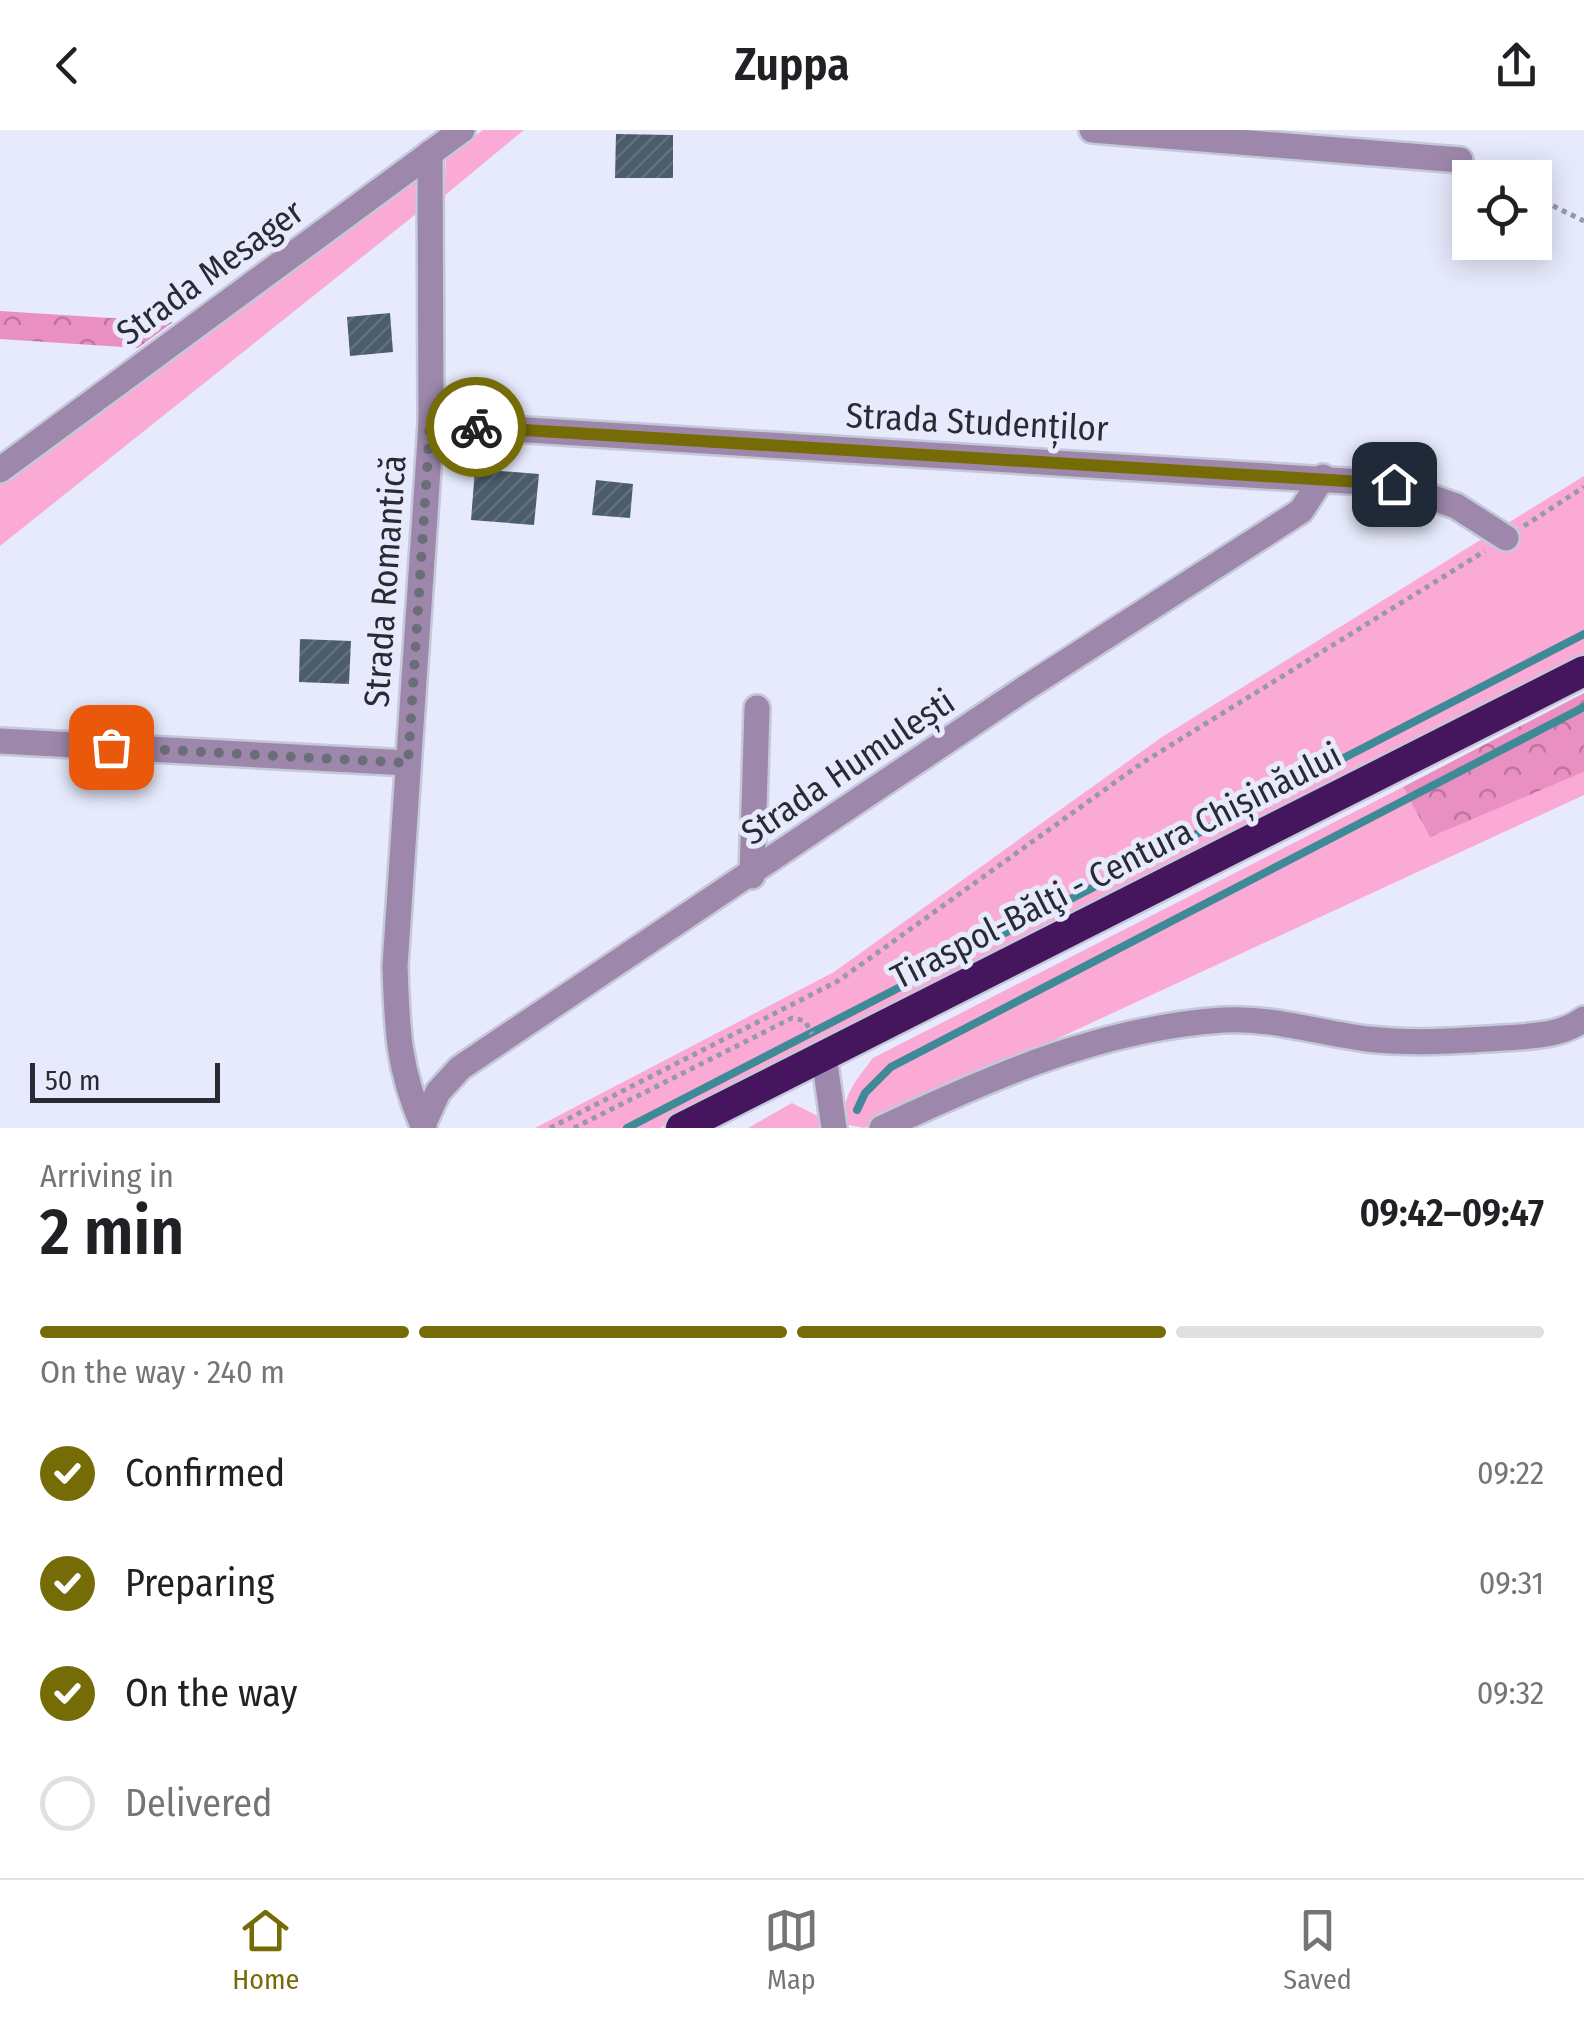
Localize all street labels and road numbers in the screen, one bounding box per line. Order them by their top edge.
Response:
street label: Strada Mesager [109,190,311,354]
street label: Strada Studenților [845,394,1109,451]
street label: Strada Romantică [355,453,415,709]
street label: Strada Humulești [734,680,963,854]
street label: Tiraspol-Bălţi - Centura Chișinăului [884,734,1348,999]

